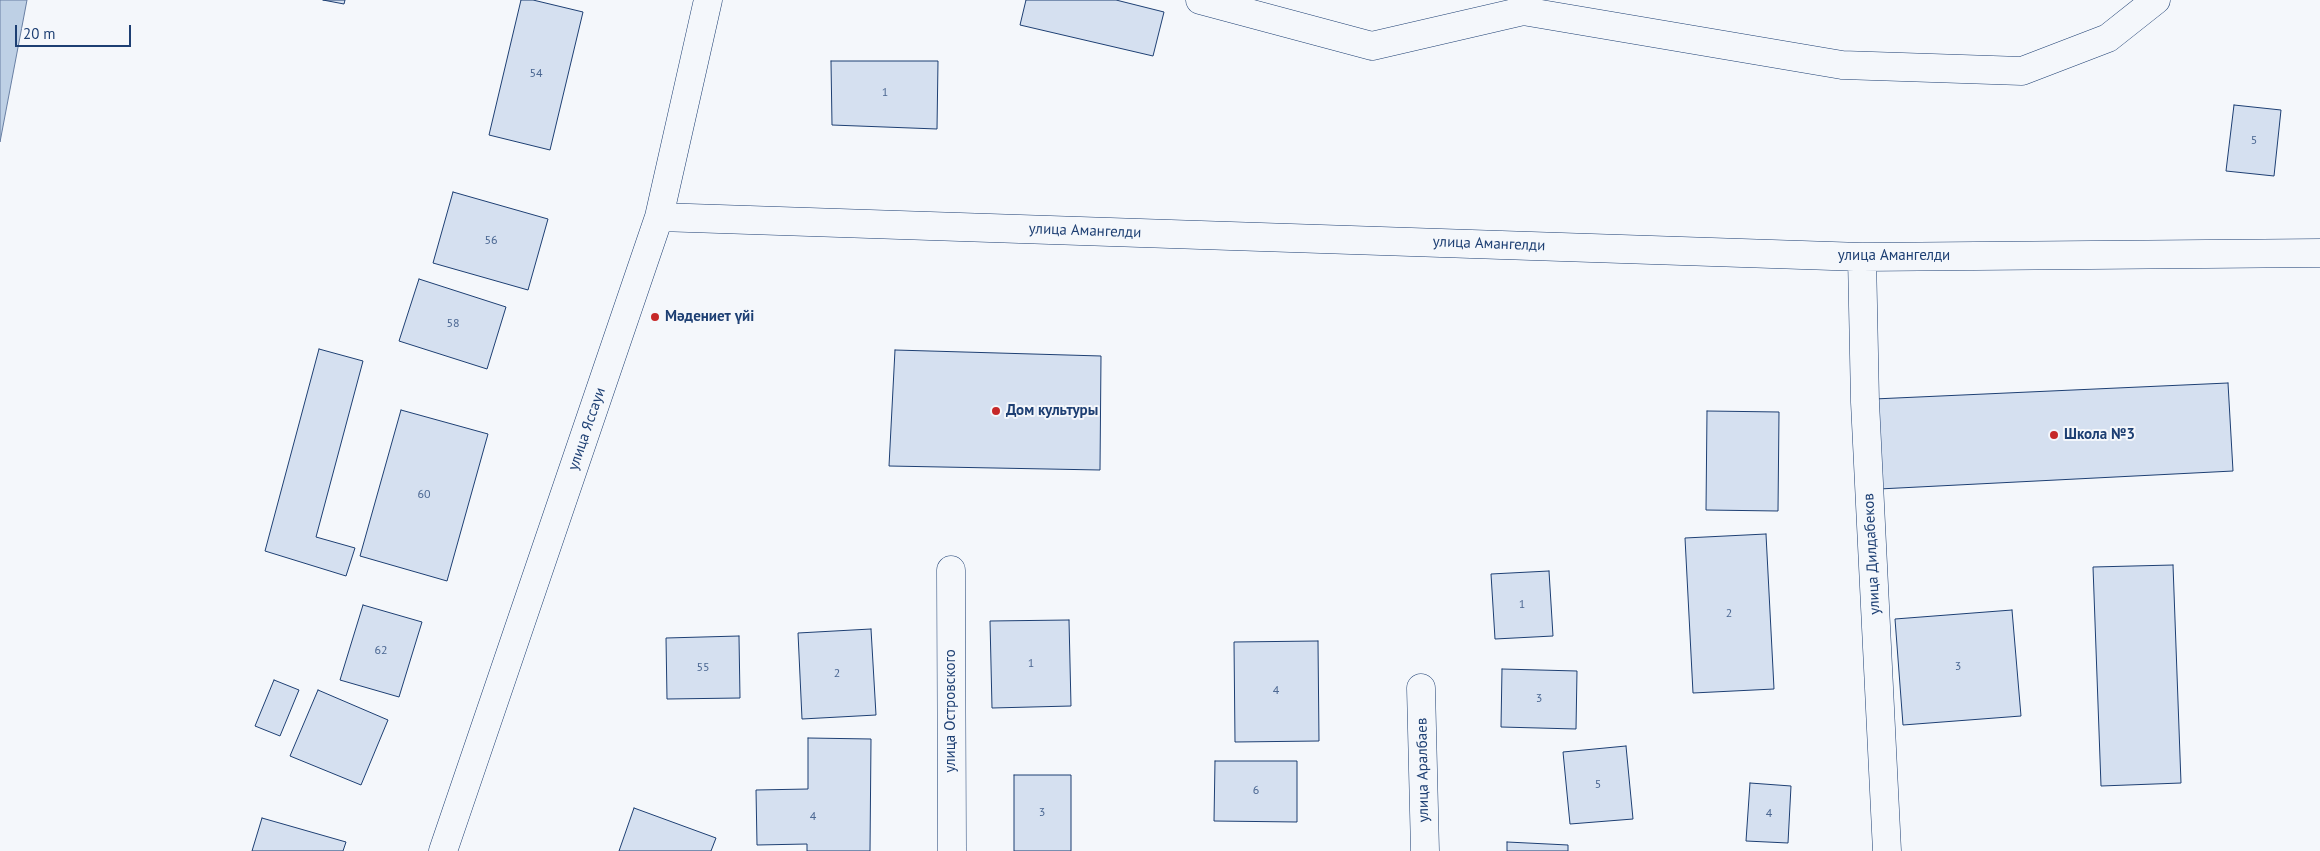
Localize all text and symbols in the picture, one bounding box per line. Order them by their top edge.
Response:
scale bar [18,15,134,47]
text: 20 m [23,24,56,43]
house number: 54 [529,67,543,81]
house number: 1 [882,86,888,100]
house number: 5 [2251,134,2257,148]
street label: улица Амангелди [1028,220,1142,242]
street label: улица Амангелди [1432,233,1546,255]
house number: 56 [484,234,498,248]
street label: улица Амангелди [1838,247,1950,265]
place label: Мәдениет үйі [665,308,754,326]
marker: Мәдениет үйі [649,311,661,323]
house number: 58 [446,317,460,331]
street label: улица Яссауи [564,385,610,473]
place label: Дом культуры [1006,402,1098,420]
marker: Дом культуры [990,405,1002,417]
place label: Школа №3 [2064,426,2135,444]
marker: Школа №3 [2048,429,2060,441]
house number: 60 [417,488,431,502]
street label: улица Дилдабеков [1860,493,1884,615]
house number: 1 [1519,598,1525,612]
house number: 2 [1726,607,1732,621]
house number: 62 [374,644,388,658]
street label: улица Островского [942,649,960,773]
house number: 1 [1028,657,1034,671]
house number: 3 [1955,660,1961,674]
house number: 55 [696,661,710,675]
house number: 2 [834,667,840,681]
house number: 4 [1273,684,1279,698]
house number: 3 [1536,692,1542,706]
street label: улица Аралбаев [1413,718,1433,822]
house number: 5 [1595,778,1601,792]
house number: 6 [1253,784,1259,798]
house number: 3 [1039,806,1045,820]
house number: 4 [1766,807,1772,821]
house number: 4 [810,810,816,824]

